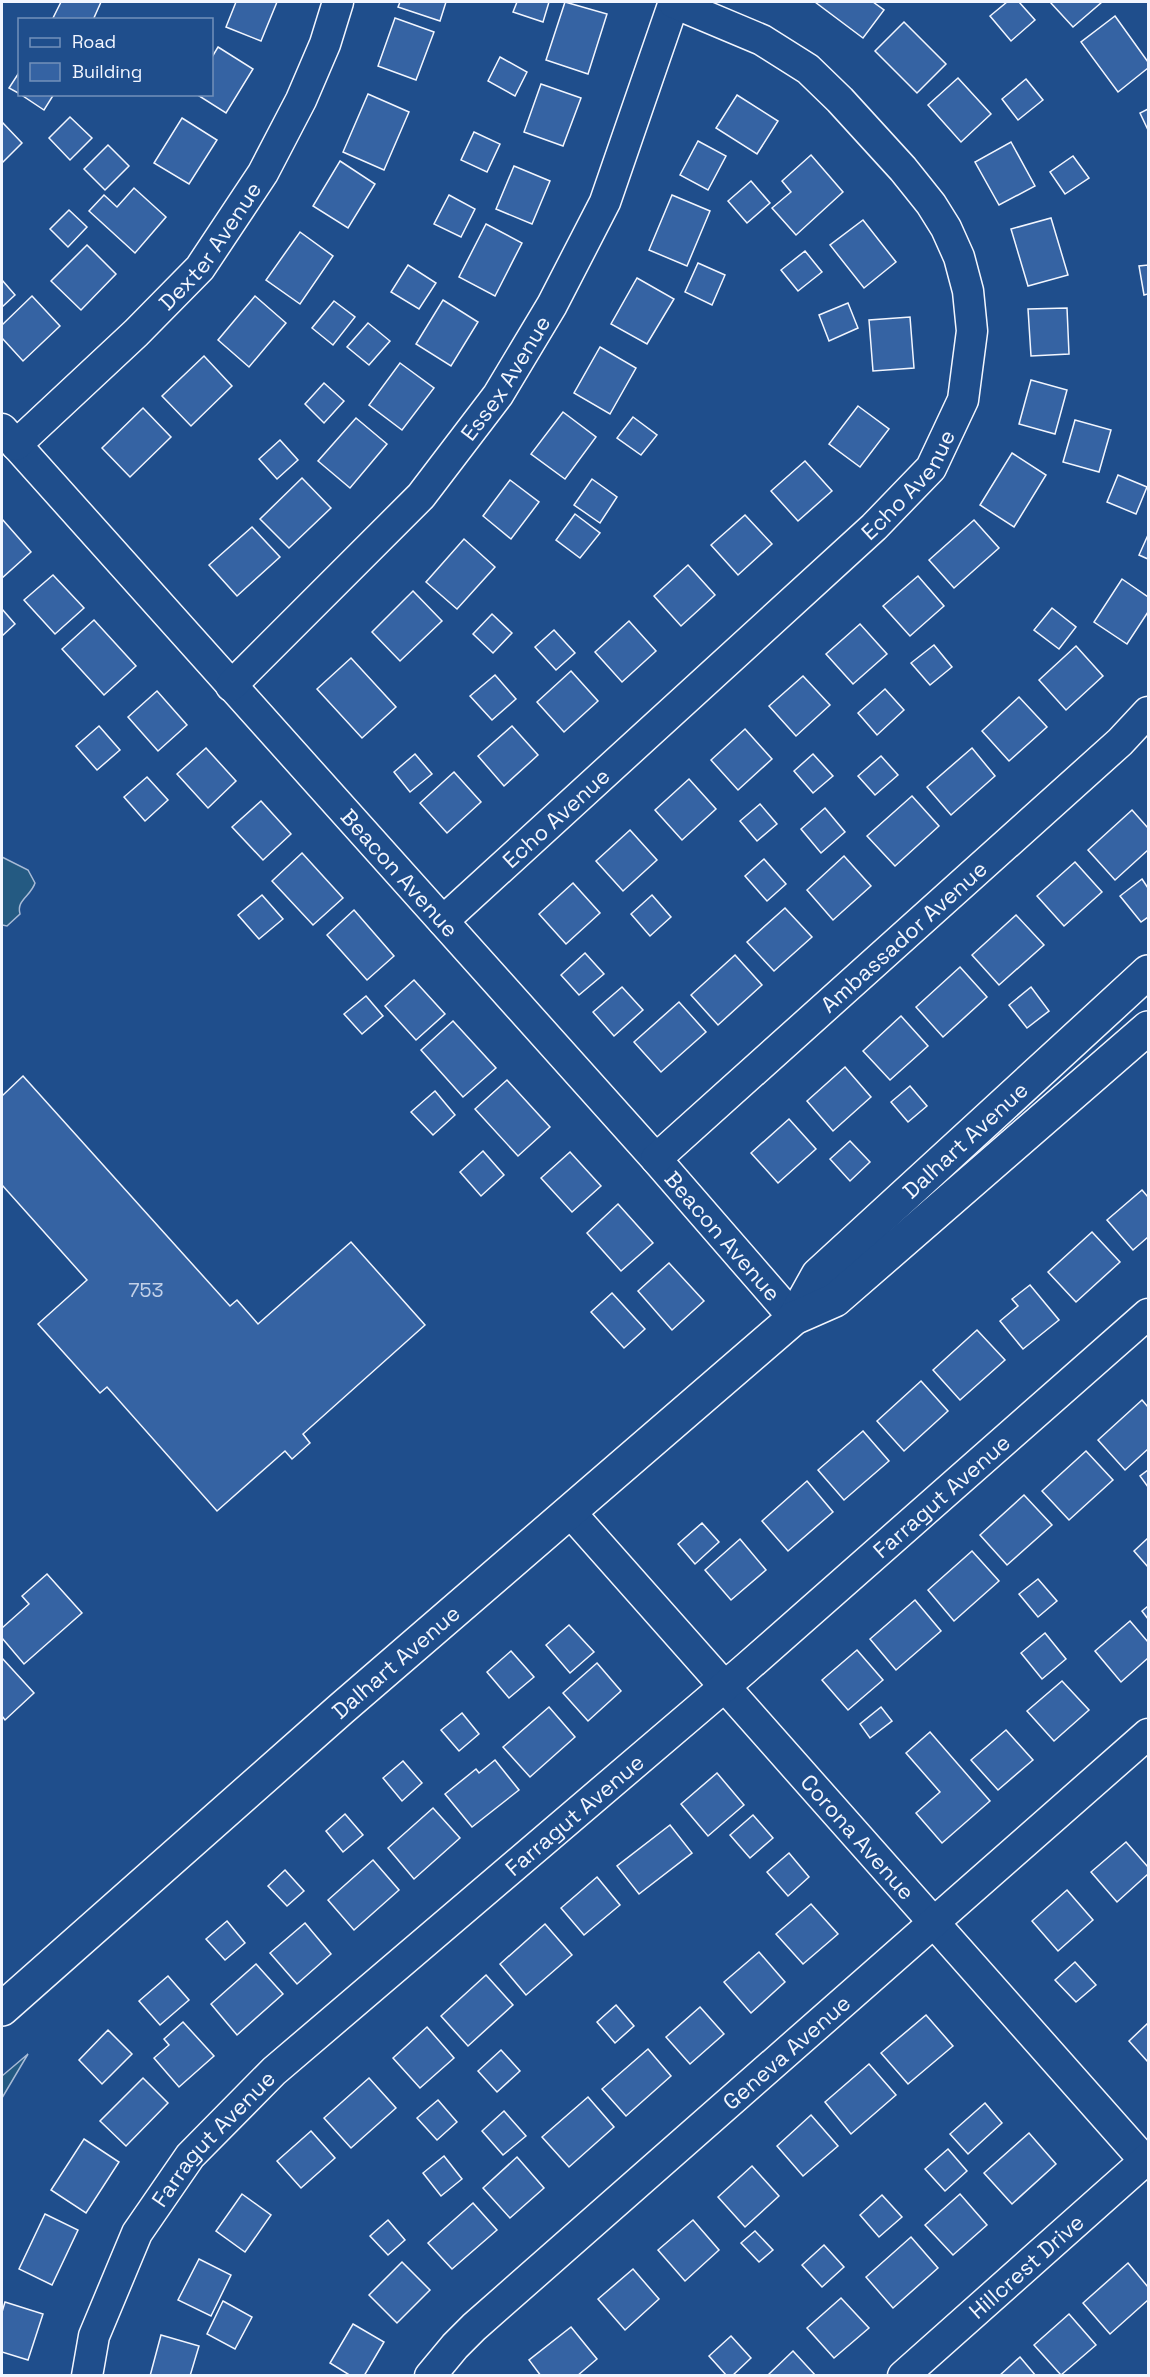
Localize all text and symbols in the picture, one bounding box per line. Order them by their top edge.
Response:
legend [18,18,213,96]
text: Road [72,30,116,53]
text: Building [72,60,142,83]
street label: Dexter Avenue [153,176,267,316]
street label: Essex Avenue [454,310,556,446]
street label: Echo Avenue [855,425,961,546]
street label: Echo Avenue [496,762,615,874]
street label: Beacon Avenue [335,803,465,943]
street label: Ambassador Avenue [815,854,993,1018]
street label: Dalhart Avenue [897,1075,1034,1204]
street label: Beacon Avenue [659,1165,787,1307]
house number: 753 [128,1277,164,1303]
street label: Farragut Avenue [867,1428,1016,1564]
street label: Dalhart Avenue [326,1599,466,1725]
street label: Farragut Avenue [499,1748,650,1882]
street label: Corona Avenue [795,1768,921,1905]
street label: Geneva Avenue [717,1988,856,2116]
street label: Farragut Avenue [145,2064,281,2212]
street label: Hillcrest Drive [963,2208,1090,2325]

